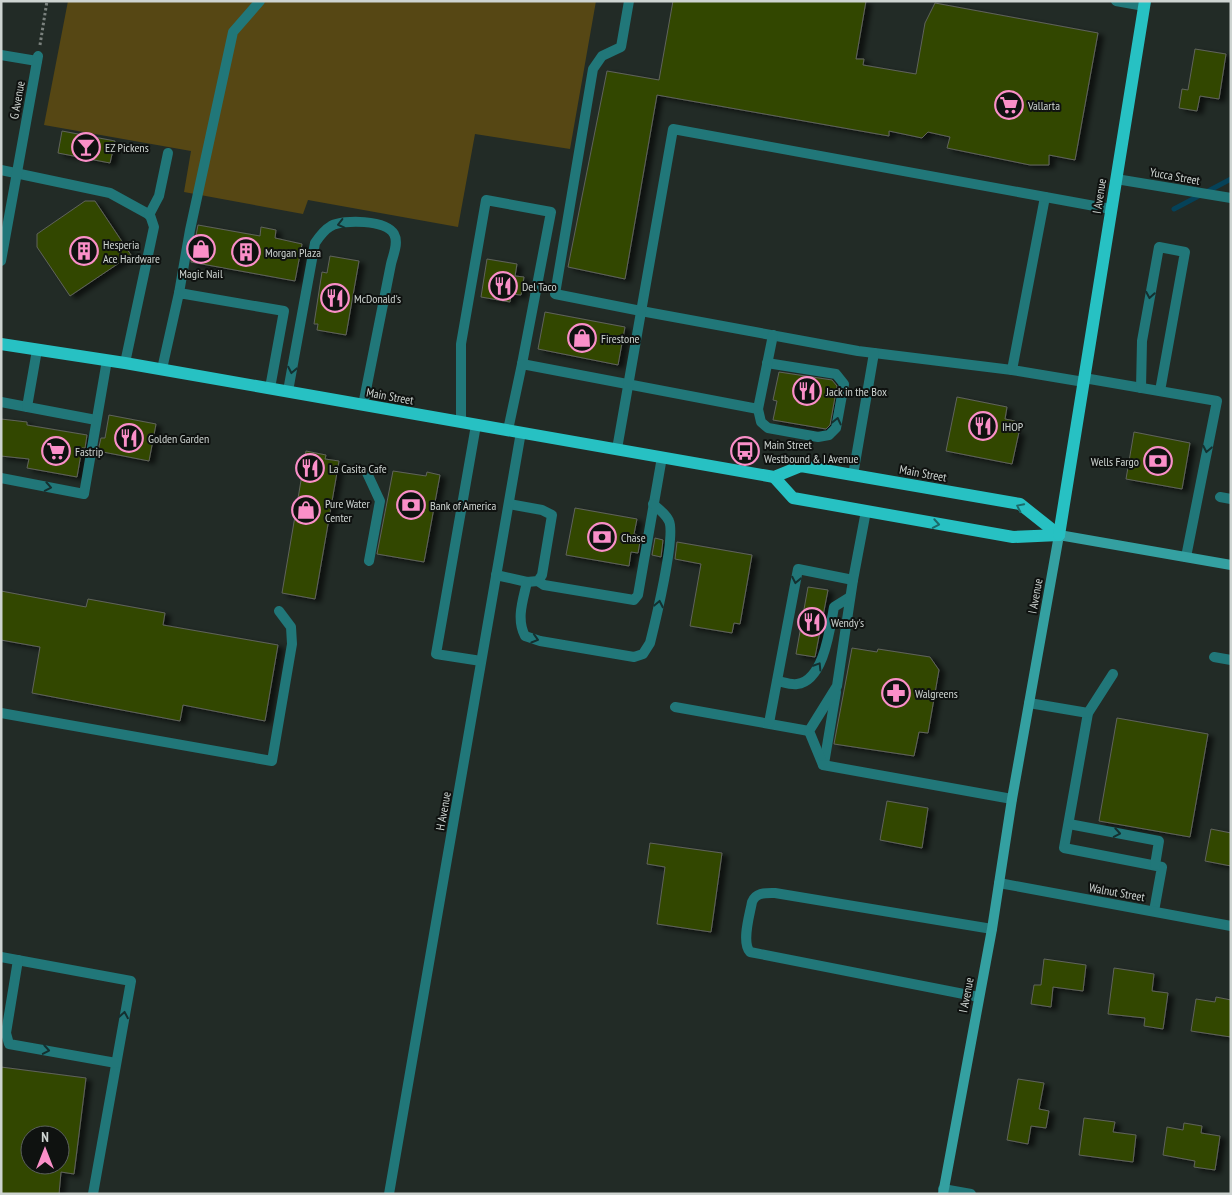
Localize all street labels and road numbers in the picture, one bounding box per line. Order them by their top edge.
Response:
street label: G Avenue [6,80,28,120]
street label: Yucca Street [1149,164,1202,188]
street label: I Avenue [1089,177,1109,215]
street label: Main Street [365,384,415,408]
street label: Main Street [898,461,948,485]
street label: I Avenue [1025,577,1045,615]
street label: H Avenue [432,790,454,832]
street label: Walnut Street [1088,880,1147,904]
street label: I Avenue [955,976,977,1014]

